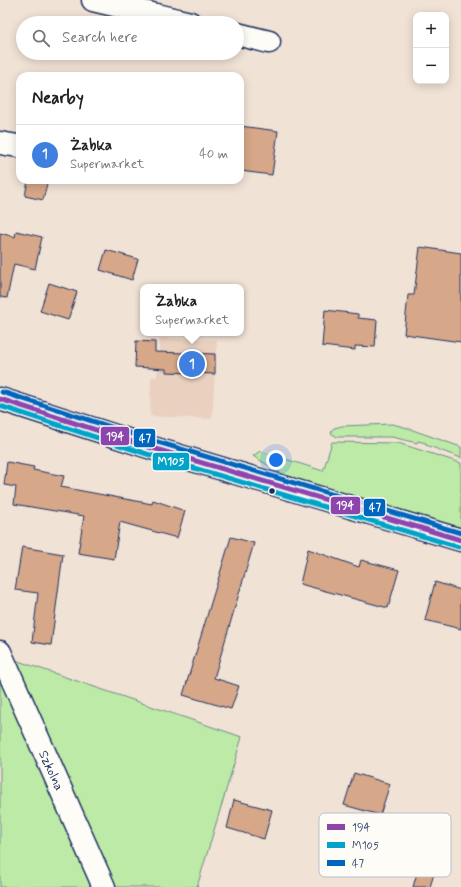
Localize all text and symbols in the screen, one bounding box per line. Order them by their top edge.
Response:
map controls [413,12,449,84]
button: + [413,12,449,48]
search box [16,16,244,60]
icon: search [30,27,52,49]
text: Search here [62,28,138,48]
button: − [413,48,449,84]
text: Nearby [32,87,84,109]
text: Żabka [70,136,112,156]
text: 1 [42,146,48,163]
text: 40 m [199,146,228,163]
text: Supermarket [70,156,144,173]
popup [140,284,244,336]
text: Żabka [155,292,197,312]
text: Supermarket [155,312,229,329]
pin: 1 [179,349,205,379]
line badge: 194 [100,426,130,446]
line badge: 47 [133,428,156,448]
text: 194 [106,430,124,444]
text: 47 [139,432,151,446]
your location [266,450,286,470]
line badge: M105 [152,452,190,471]
text: M105 [158,455,184,469]
unlabelled marker [267,486,277,496]
line badge: 194 [330,496,361,515]
line badge: 47 [363,498,386,517]
text: 194 [336,499,354,513]
text: 47 [369,501,381,515]
street label: Szkolna [34,748,67,793]
legend [319,813,451,877]
text: 194 [352,821,370,835]
text: M105 [352,839,379,853]
text: 47 [352,857,364,871]

